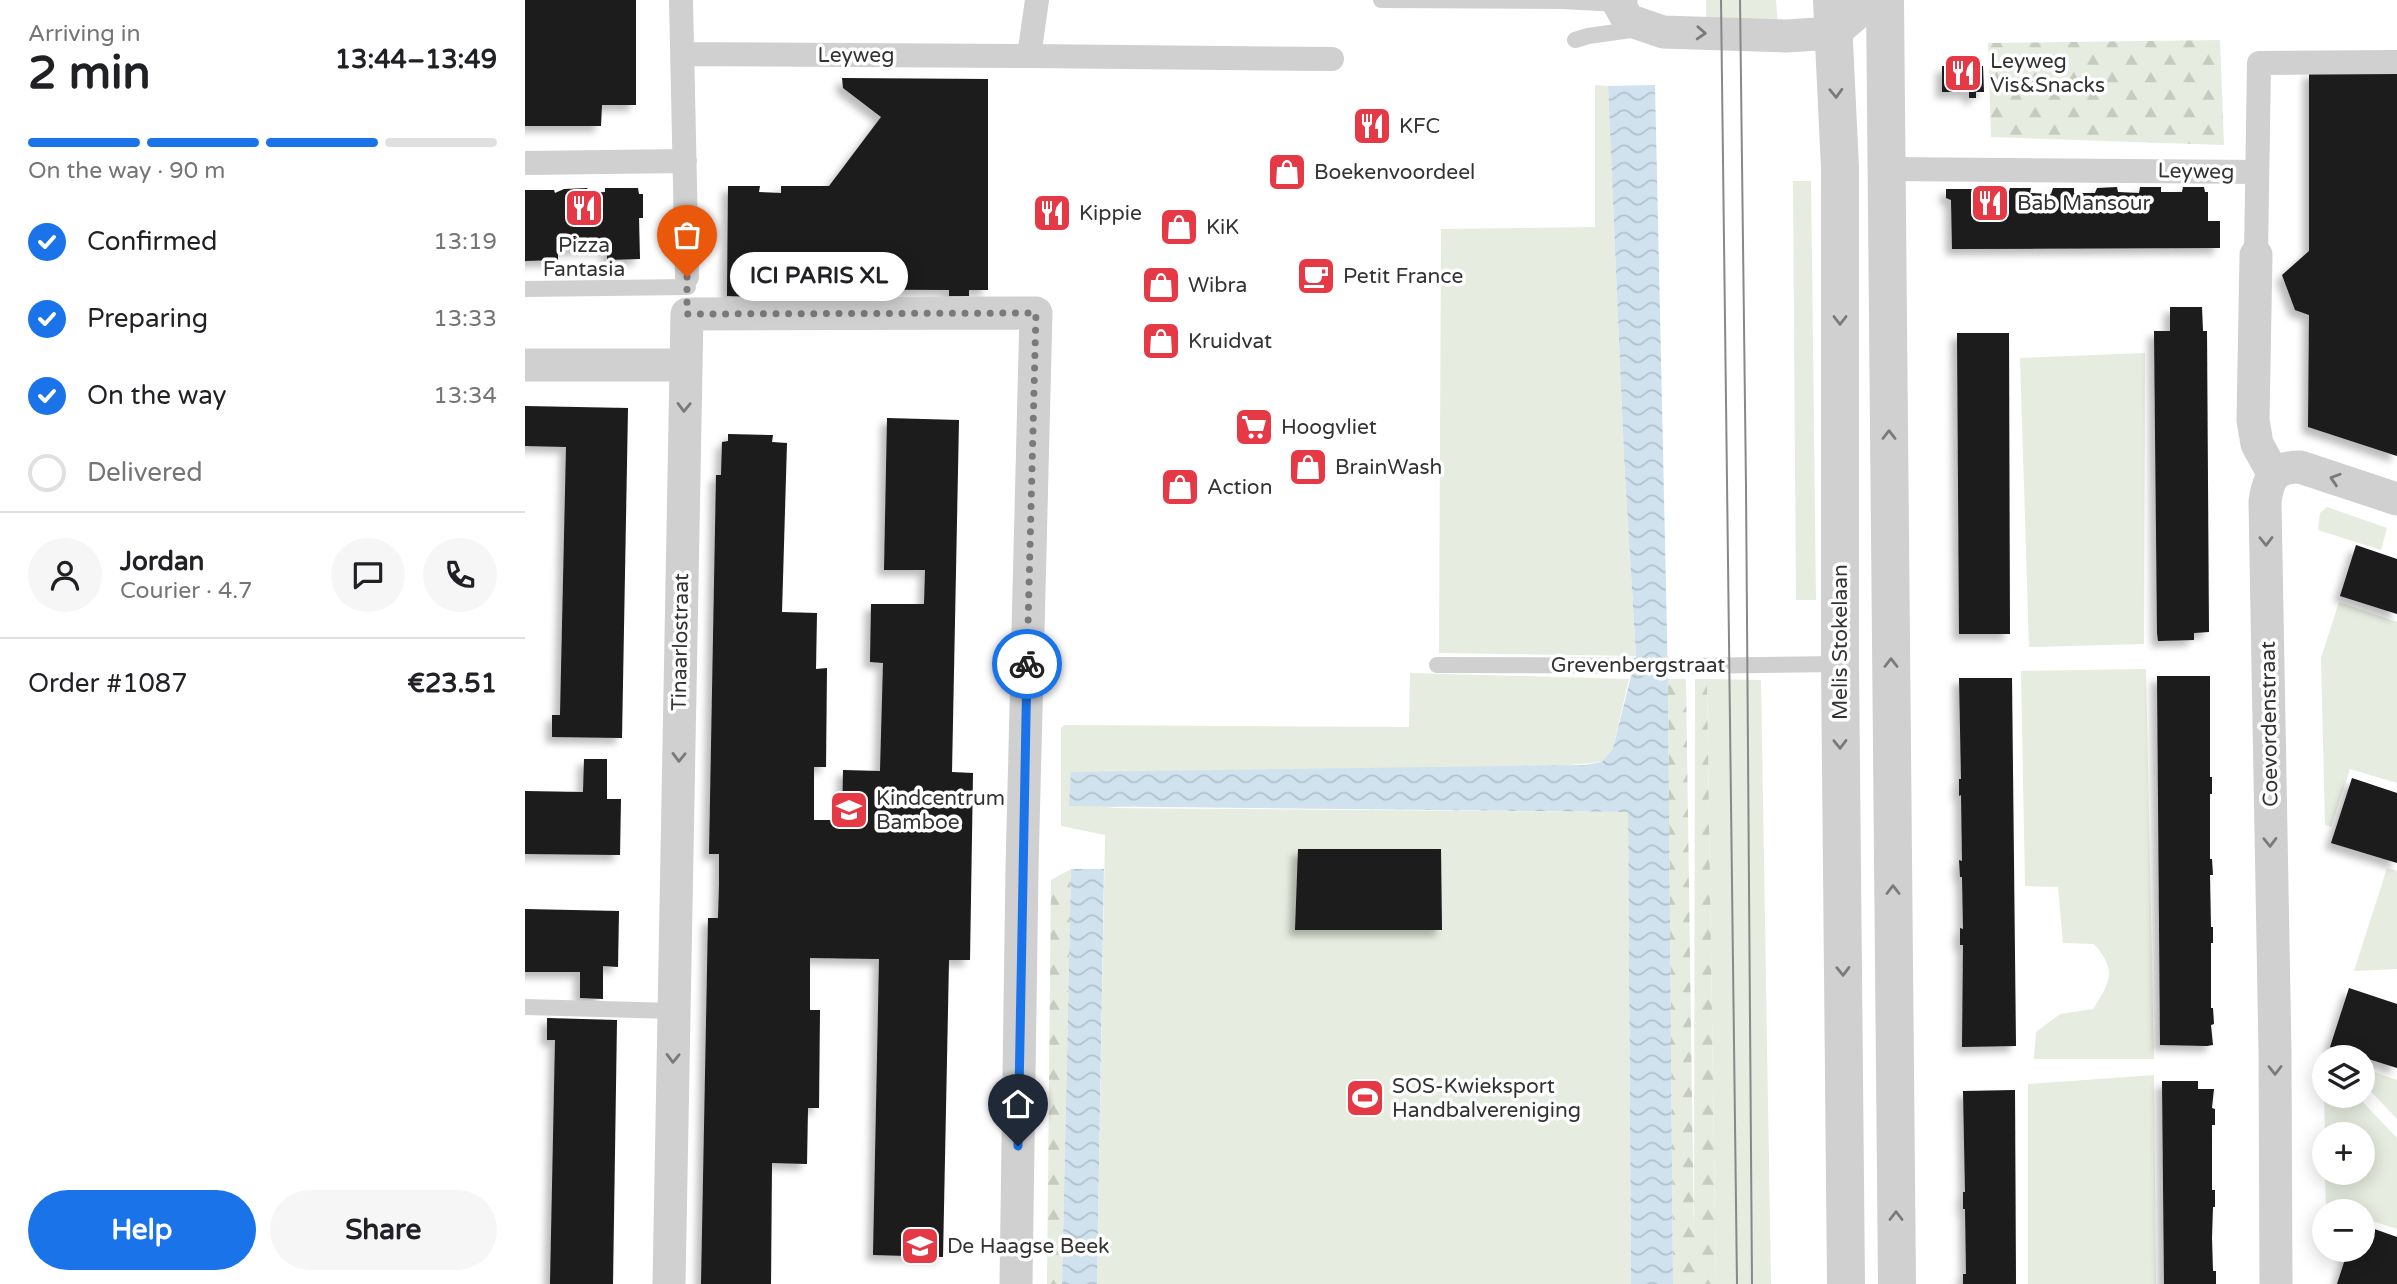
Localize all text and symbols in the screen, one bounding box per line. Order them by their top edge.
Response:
text: Arriving in [28,20,141,48]
one-way arrow [1696,25,1707,40]
street label: Leyweg [818,43,894,68]
text: 13:44–13:49 [335,44,497,75]
text: 2 min [28,46,151,101]
place label: Leyweg Vis&Snacks [1990,49,2105,98]
restaurant icon: Leyweg Vis&Snacks [1942,52,1984,94]
one-way arrow [1829,87,1844,98]
restaurant icon: KFC [1351,105,1393,147]
place label: KFC [1399,114,1440,139]
shop icon: Boekenvoordeel [1266,151,1308,193]
text: On the way · 90 m [28,157,225,185]
street label: Leyweg [2157,158,2235,185]
place label: Boekenvoordeel [1314,160,1475,185]
restaurant icon: Bab Mansour [1969,182,2011,224]
restaurant icon: Pizza Fantasia [563,187,605,229]
place label: Bab Mansour [2017,191,2151,216]
restaurant icon: Kippie [1031,192,1073,234]
place label: Kippie [1079,201,1142,226]
pin [657,205,717,277]
shop icon: KiK [1158,206,1200,248]
place label: KiK [1206,215,1239,240]
icon: bag [668,216,706,254]
icon: check [28,223,66,261]
text: Confirmed [87,226,217,257]
text: 13:19 [433,228,497,256]
place label: Pizza Fantasia [543,233,625,282]
callout: ICI PARIS XL [729,252,907,302]
cafe icon: Petit France [1295,255,1337,297]
text: ICI PARIS XL [750,262,888,290]
shop icon: Wibra [1140,264,1182,306]
place label: Petit France [1343,264,1463,289]
place label: Wibra [1188,273,1247,298]
icon: check [28,300,66,338]
text: Preparing [87,303,208,334]
text: 13:33 [433,305,497,333]
one-way arrow [1832,315,1848,326]
shop icon: Kruidvat [1140,320,1182,362]
place label: Kruidvat [1188,329,1272,354]
icon: check [28,377,66,415]
text: On the way [87,380,227,411]
text: 13:34 [433,382,497,410]
one-way arrow [676,402,692,412]
supermarket icon: Hoogvliet [1233,406,1275,448]
place label: Hoogvliet [1281,415,1377,440]
one-way arrow [1881,430,1897,440]
shop icon: BrainWash [1287,446,1329,488]
place label: BrainWash [1335,455,1442,480]
text: Delivered [87,457,203,488]
shop icon: Action [1159,466,1201,508]
one-way arrow [2329,472,2341,487]
place label: Action [1207,475,1272,500]
one-way arrow [2258,537,2274,547]
button: person [28,538,102,612]
button: chat [331,538,405,612]
button: phone [423,538,497,612]
text: Jordan [120,546,204,577]
street label: Melis Stokelaan [1828,564,1853,720]
street label: Tinaarlostraat [667,573,694,711]
text: Courier · 4.7 [120,577,253,605]
courier [992,629,1062,699]
street label: Coevordenstraat [2256,641,2283,807]
icon: bike [1008,645,1046,683]
street label: Grevenbergstraat [1551,653,1725,678]
one-way arrow [1883,657,1899,668]
text: Order #1087 [28,668,188,699]
text: €23.51 [407,668,497,699]
one-way arrow [1833,738,1848,749]
one-way arrow [671,751,686,762]
place label: Kindcentrum Bamboe [876,786,1005,835]
school or university icon: Kindcentrum Bamboe [828,789,870,831]
one-way arrow [2263,837,2278,848]
one-way arrow [1885,885,1901,895]
one-way arrow [1835,966,1851,977]
map controls [2312,1045,2375,1262]
button: layers [2312,1045,2375,1108]
one-way arrow [665,1053,681,1063]
one-way arrow [2267,1065,2283,1076]
pin [988,1074,1048,1146]
place label: SOS-Kwieksport Handbalvereniging [1392,1074,1581,1123]
sports icon: SOS-Kwieksport Handbalvereniging [1344,1077,1386,1119]
icon: home [999,1085,1037,1123]
button: + [2312,1122,2375,1185]
button: Help [28,1190,256,1270]
button: Share [270,1190,497,1270]
button: − [2312,1199,2375,1262]
one-way arrow [1888,1210,1904,1221]
school or university icon: De Haagse Beek [899,1225,941,1267]
place label: De Haagse Beek [947,1234,1110,1259]

